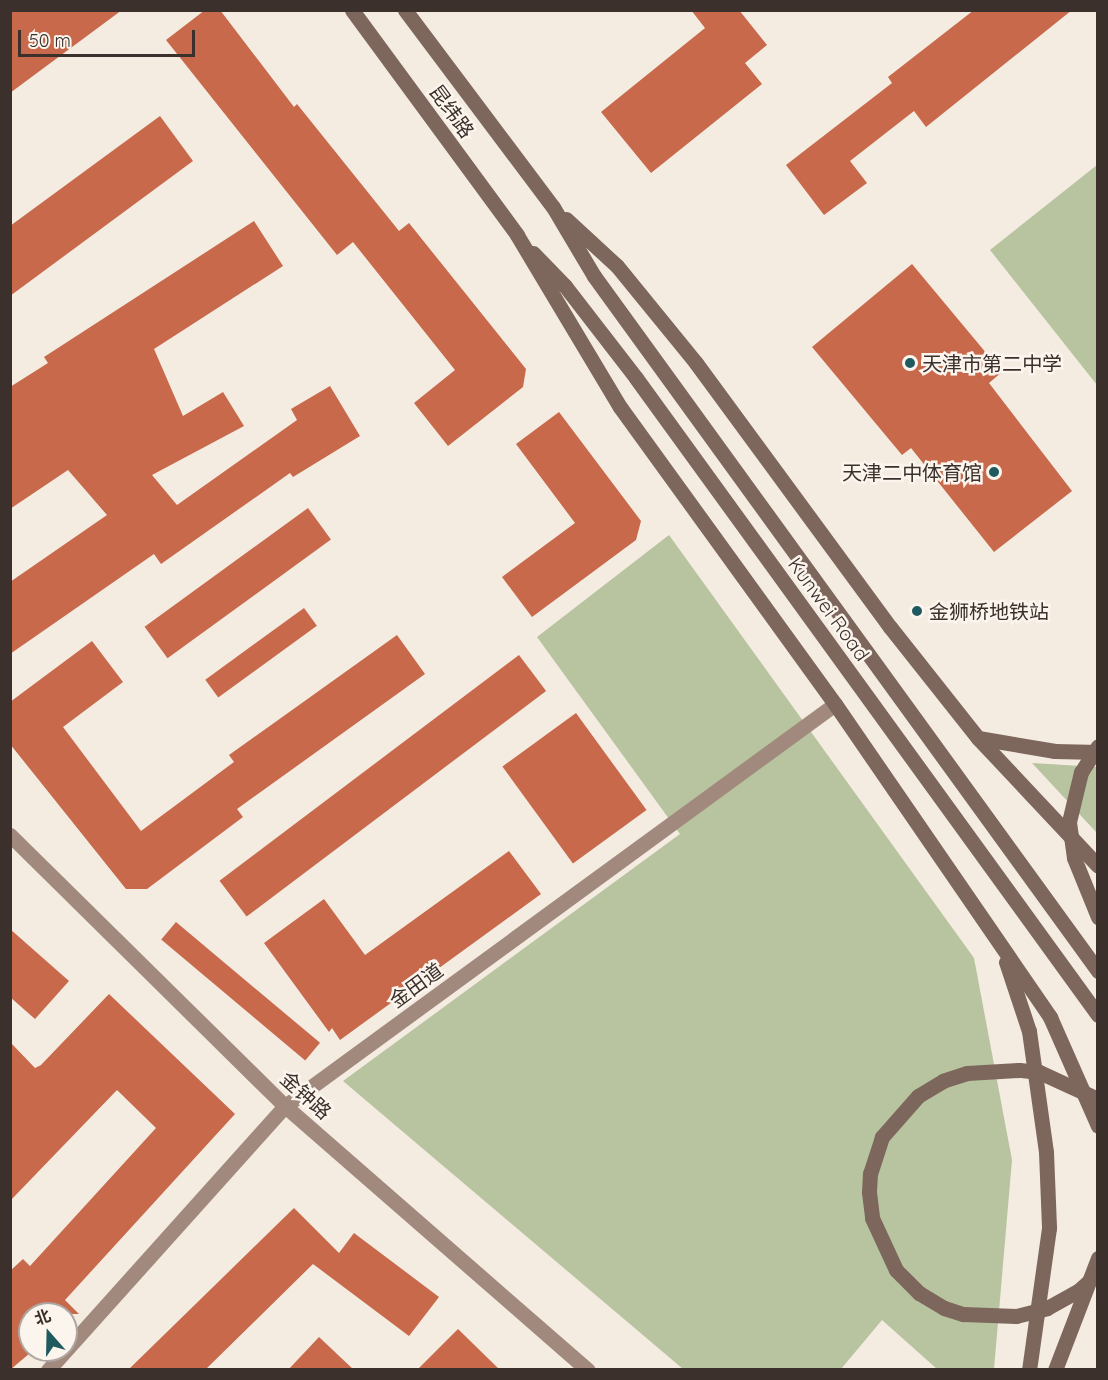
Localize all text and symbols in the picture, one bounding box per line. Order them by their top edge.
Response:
scale bar [21,18,198,56]
text: 50 m [29,29,71,52]
street label: 昆纬路 [425,80,479,142]
place label: 天津市第二中学 [922,351,1062,375]
marker: 天津市第二中学 [903,356,917,370]
place label: 天津二中体育馆 [842,460,982,484]
marker: 天津二中体育馆 [987,465,1001,479]
street label: Kunwei Road [783,553,875,665]
place label: 金狮桥地铁站 [929,599,1049,623]
marker: 金狮桥地铁站 [910,604,924,618]
street label: 金田道 [385,958,447,1012]
street label: 金钟路 [276,1066,336,1124]
north arrow [18,1302,78,1362]
text: 北 [32,1305,53,1329]

